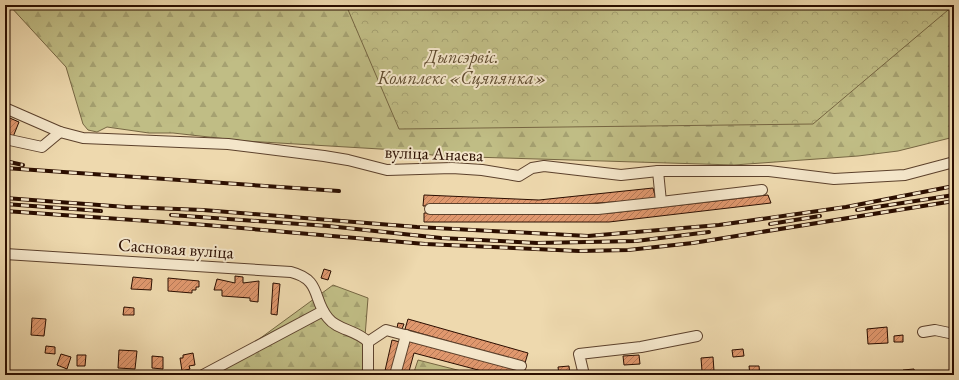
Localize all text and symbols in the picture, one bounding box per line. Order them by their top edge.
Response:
park label: Дыпсэрвіс. Комплекс «Сцяпянка» [376,45,547,89]
street label: вуліца Анаева [384,140,485,166]
street label: Сасновая вуліца [117,232,236,264]

